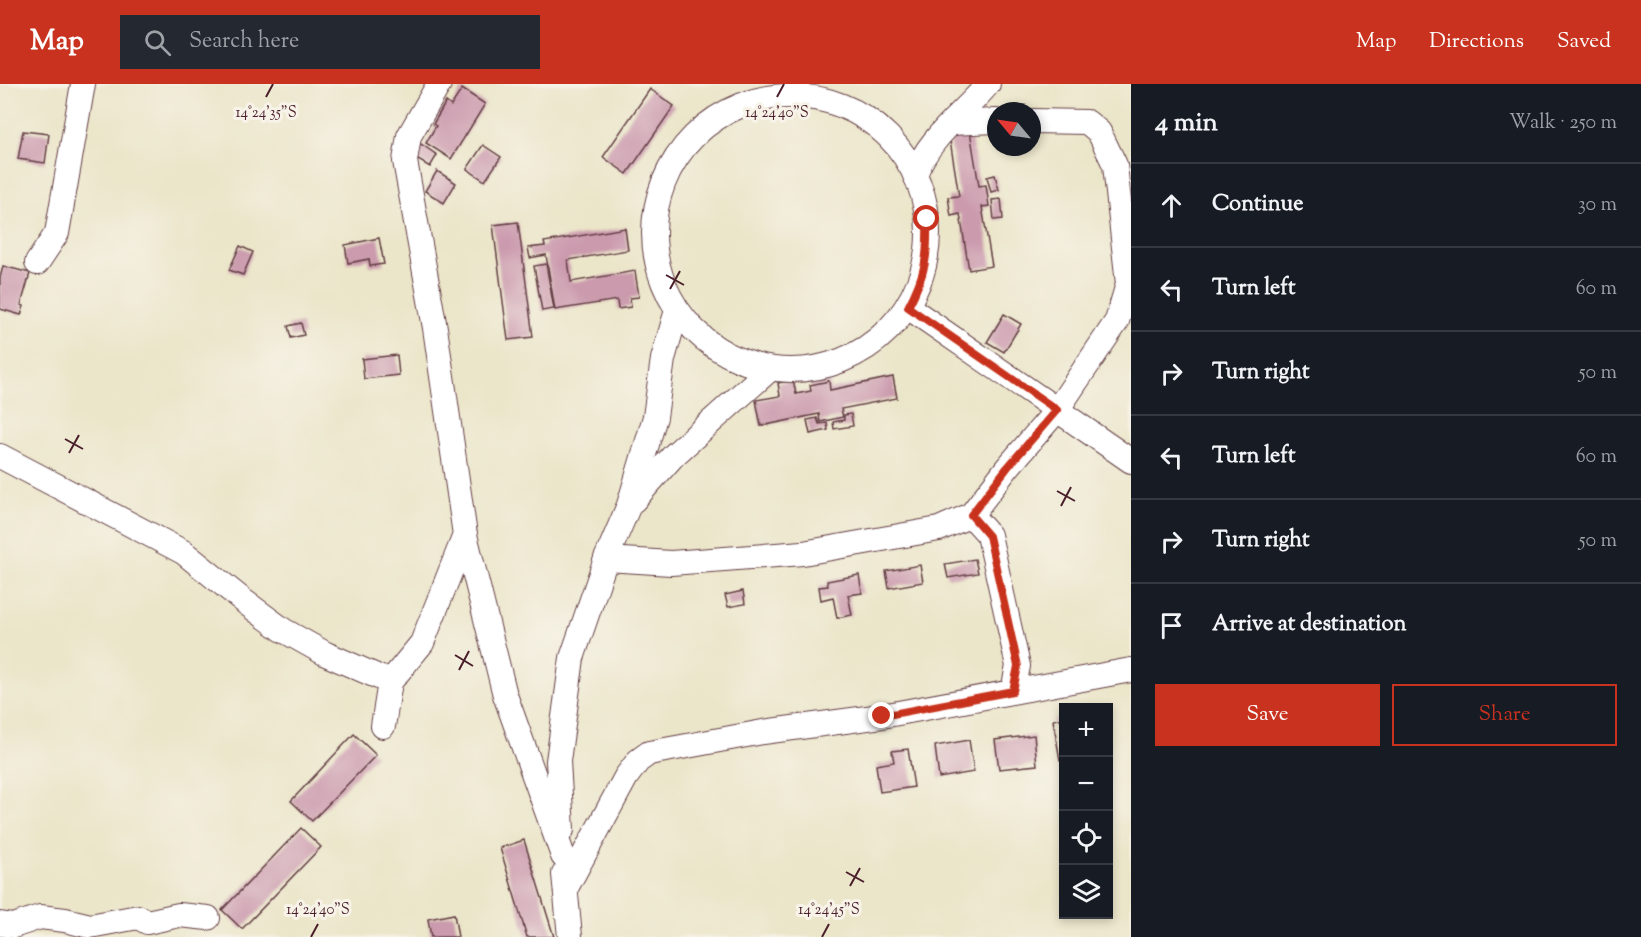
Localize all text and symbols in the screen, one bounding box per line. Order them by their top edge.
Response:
search box [120,15,540,69]
text: Map [30,22,84,62]
icon: search [141,26,174,59]
text: Search here [189,26,299,58]
text: Map [1356,27,1396,57]
text: Directions [1429,27,1524,57]
text: Saved [1557,27,1611,57]
north arrow [987,102,1041,156]
text: 14°24'35"S [235,103,297,124]
text: 14°24'40"S [745,103,809,124]
text: 4 min [1155,105,1218,142]
text: Walk · 250 m [1509,109,1617,138]
icon: ahead [1155,189,1188,222]
text: Continue [1212,189,1303,221]
text: 30 m [1578,191,1617,220]
route start [913,205,939,231]
icon: left [1155,273,1188,306]
text: Turn left [1212,273,1295,305]
text: 60 m [1576,275,1617,304]
icon: right [1155,357,1188,390]
text: Turn right [1212,357,1309,389]
text: 50 m [1579,359,1617,388]
icon: left [1155,441,1188,474]
text: Turn left [1212,441,1295,473]
text: 60 m [1576,443,1617,472]
icon: right [1155,525,1188,558]
text: Turn right [1212,525,1309,557]
text: 50 m [1579,527,1617,556]
icon: arrive [1155,609,1188,642]
text: Arrive at destination [1212,609,1407,641]
button: Save [1155,684,1380,746]
button: Share [1392,684,1617,746]
route end [868,702,894,728]
map controls [1059,703,1113,919]
button: + [1059,703,1113,757]
button: − [1059,757,1113,811]
button: locate [1059,811,1113,865]
button: layers [1059,865,1113,919]
text: 14°24'40"S [286,900,350,921]
text: 14°24'45"S [798,900,860,921]

